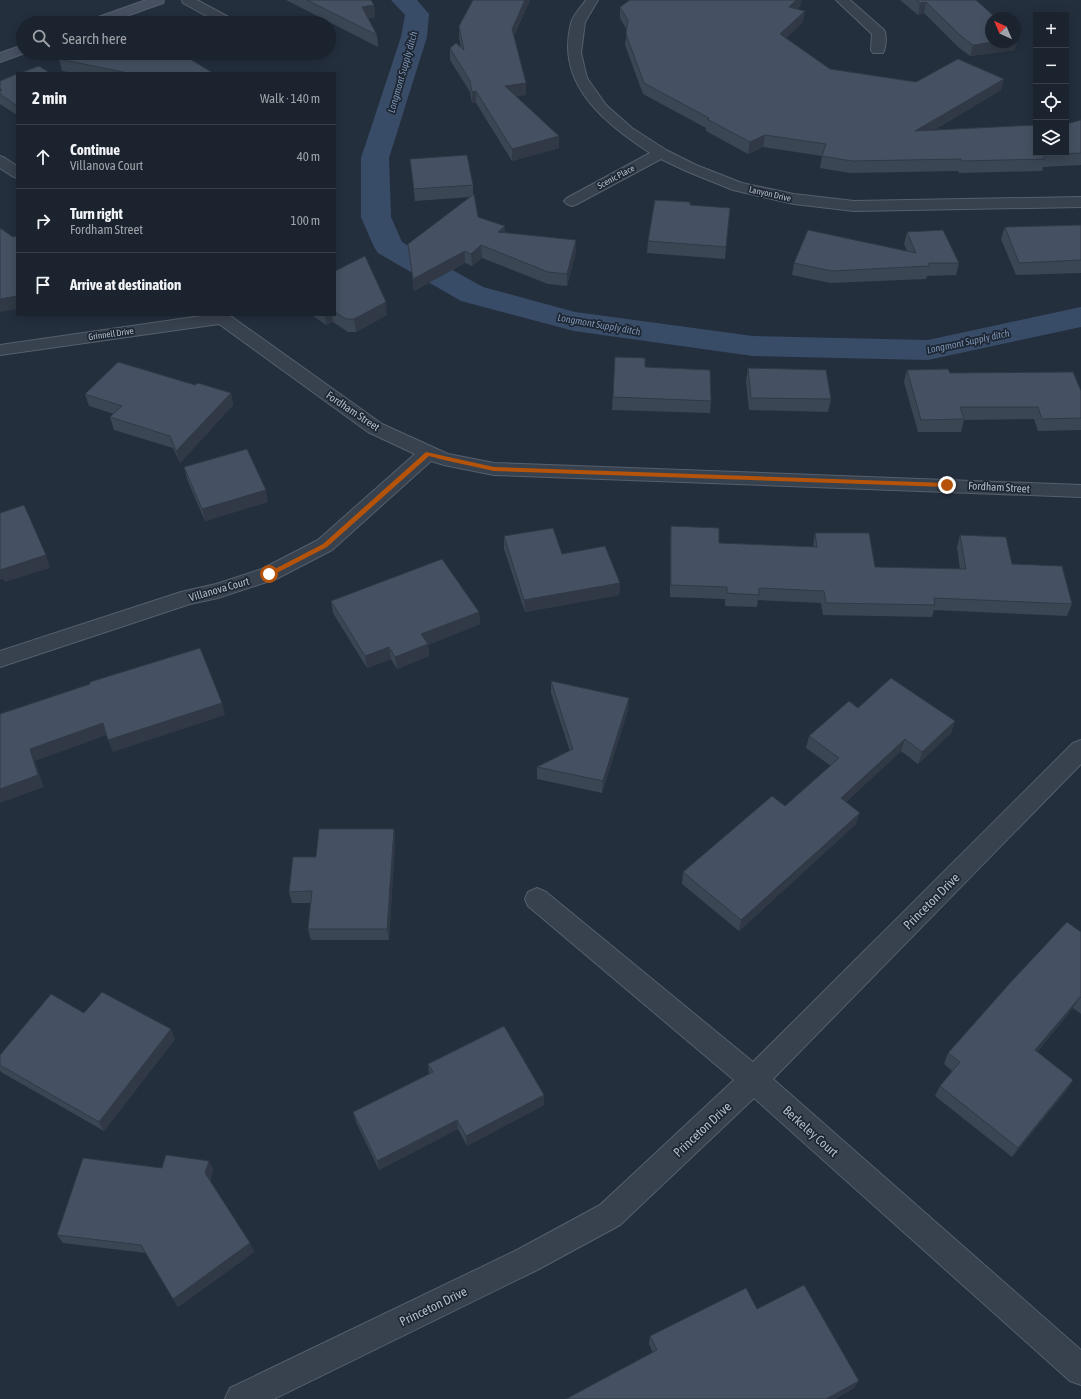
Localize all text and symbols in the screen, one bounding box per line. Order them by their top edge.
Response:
north arrow [985,12,1021,48]
map controls [1033,12,1069,156]
button: + [1033,12,1069,48]
search box [16,16,336,60]
icon: search [30,27,52,49]
text: Search here [62,30,127,47]
water label: Longmont Supply ditch [386,30,419,114]
button: − [1033,48,1069,84]
button: locate [1033,84,1069,120]
text: 2 min [32,88,67,108]
text: Walk · 140 m [260,91,320,106]
button: layers [1033,120,1069,156]
text: Continue [70,141,120,158]
icon: ahead [32,146,54,168]
text: 40 m [297,149,320,164]
text: Villanova Court [70,158,143,173]
street label: Scenic Place [596,163,636,191]
street label: Lanyon Drive [748,184,792,204]
text: Turn right [70,205,123,222]
icon: right [32,210,54,232]
text: 100 m [291,213,320,228]
text: Fordham Street [70,222,143,237]
icon: arrive [32,274,54,296]
text: Arrive at destination [70,276,181,293]
water label: Longmont Supply ditch [557,312,641,337]
street label: Grinnell Drive [88,326,134,342]
water label: Longmont Supply ditch [926,327,1010,356]
street label: Fordham Street [324,389,382,433]
route end [938,476,956,494]
street label: Fordham Street [968,479,1030,495]
route start [260,565,278,583]
street label: Villanova Court [188,575,250,603]
street label: Princeton Drive [900,870,963,933]
street label: Princeton Drive [670,1099,734,1160]
street label: Berkeley Court [780,1103,842,1160]
street label: Princeton Drive [397,1284,470,1329]

